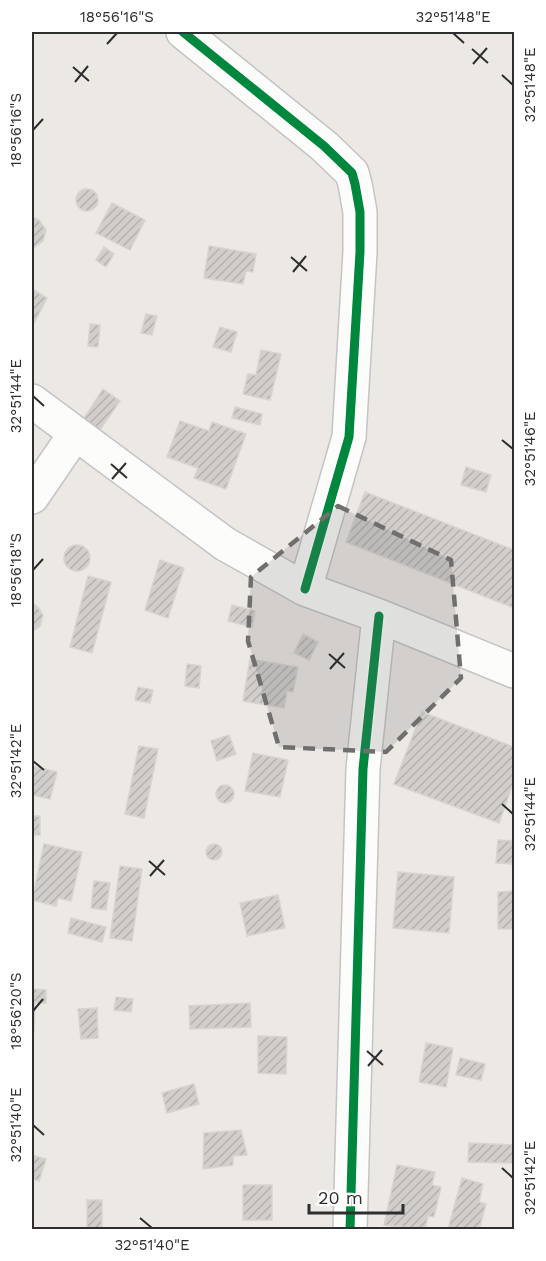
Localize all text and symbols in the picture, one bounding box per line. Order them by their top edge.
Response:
text: 18°56'16"S [80,8,154,26]
text: 32°51'48"E [415,8,491,26]
text: 32°51'48"E [521,47,539,123]
text: 18°56'16"S [7,93,25,167]
text: 32°51'44"E [7,359,25,433]
text: 32°51'46"E [521,411,539,487]
text: 18°56'18"S [7,533,25,607]
text: 32°51'42"E [7,724,25,798]
text: 32°51'44"E [521,777,539,851]
text: 18°56'20"S [7,972,25,1050]
text: 32°51'40"E [7,1087,25,1163]
text: 32°51'42"E [521,1141,539,1215]
scale bar [309,1177,404,1215]
text: 20 m [318,1187,363,1208]
text: 32°51'40"E [114,1236,190,1254]

